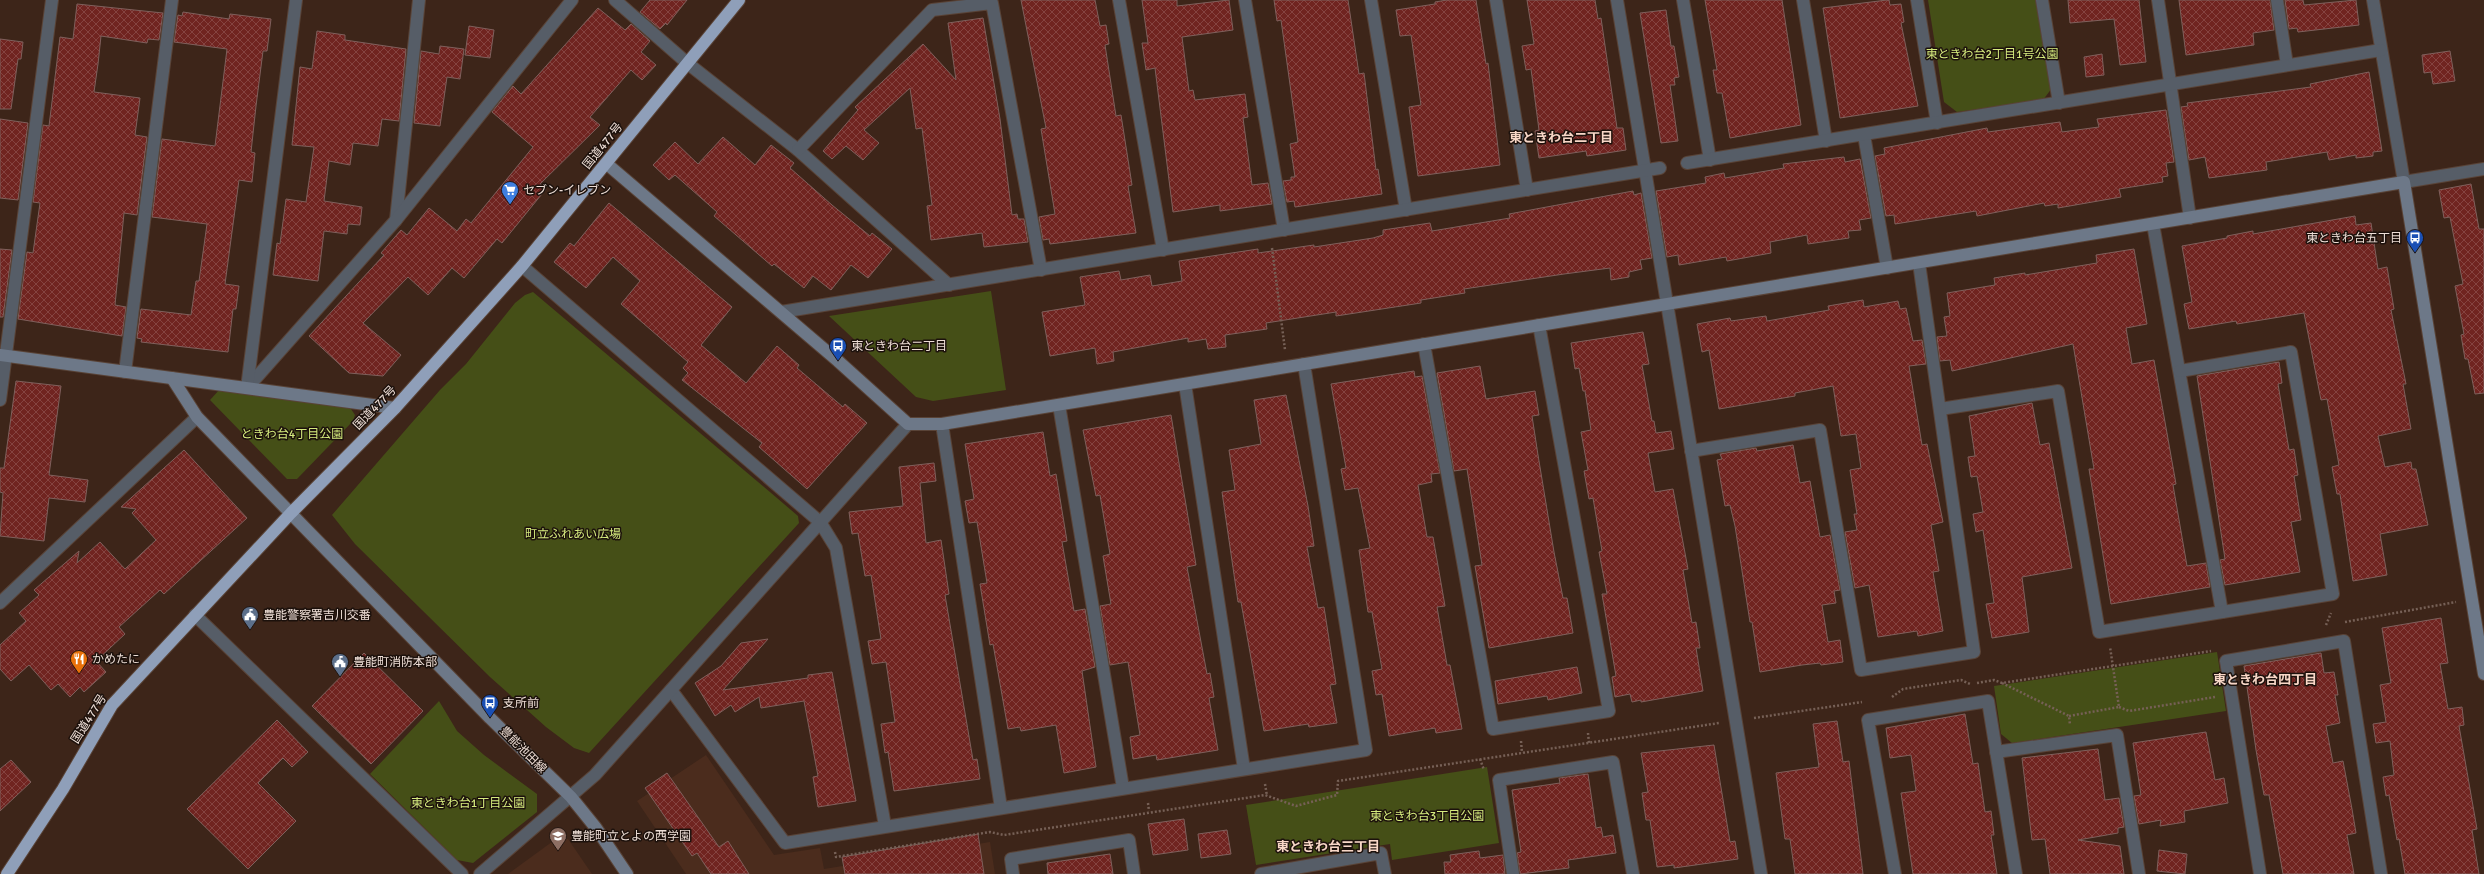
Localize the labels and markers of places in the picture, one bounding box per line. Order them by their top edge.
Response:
supermarket icon: セブン-イレブン [500,180,520,205]
place label: セブン-イレブン [523,183,611,198]
bus stop icon: 東ときわ台五丁目 [2405,228,2425,253]
place label: 東ときわ台五丁目 [2306,231,2402,246]
bus stop icon: 東ときわ台二丁目 [828,336,848,361]
place label: 東ときわ台二丁目 [851,339,947,354]
public building icon: 豊能警察署吉川交番 [240,605,260,630]
place label: 豊能警察署吉川交番 [263,608,371,623]
restaurant icon: かめたに [69,649,89,674]
place label: かめたに [92,652,140,667]
public building icon: 豊能町消防本部 [330,652,350,677]
place label: 豊能町消防本部 [353,655,437,670]
bus stop icon: 支所前 [480,693,500,718]
place label: 支所前 [503,696,539,711]
school or university icon: 豊能町立とよの西学園 [548,826,568,851]
place label: 豊能町立とよの西学園 [571,829,691,844]

